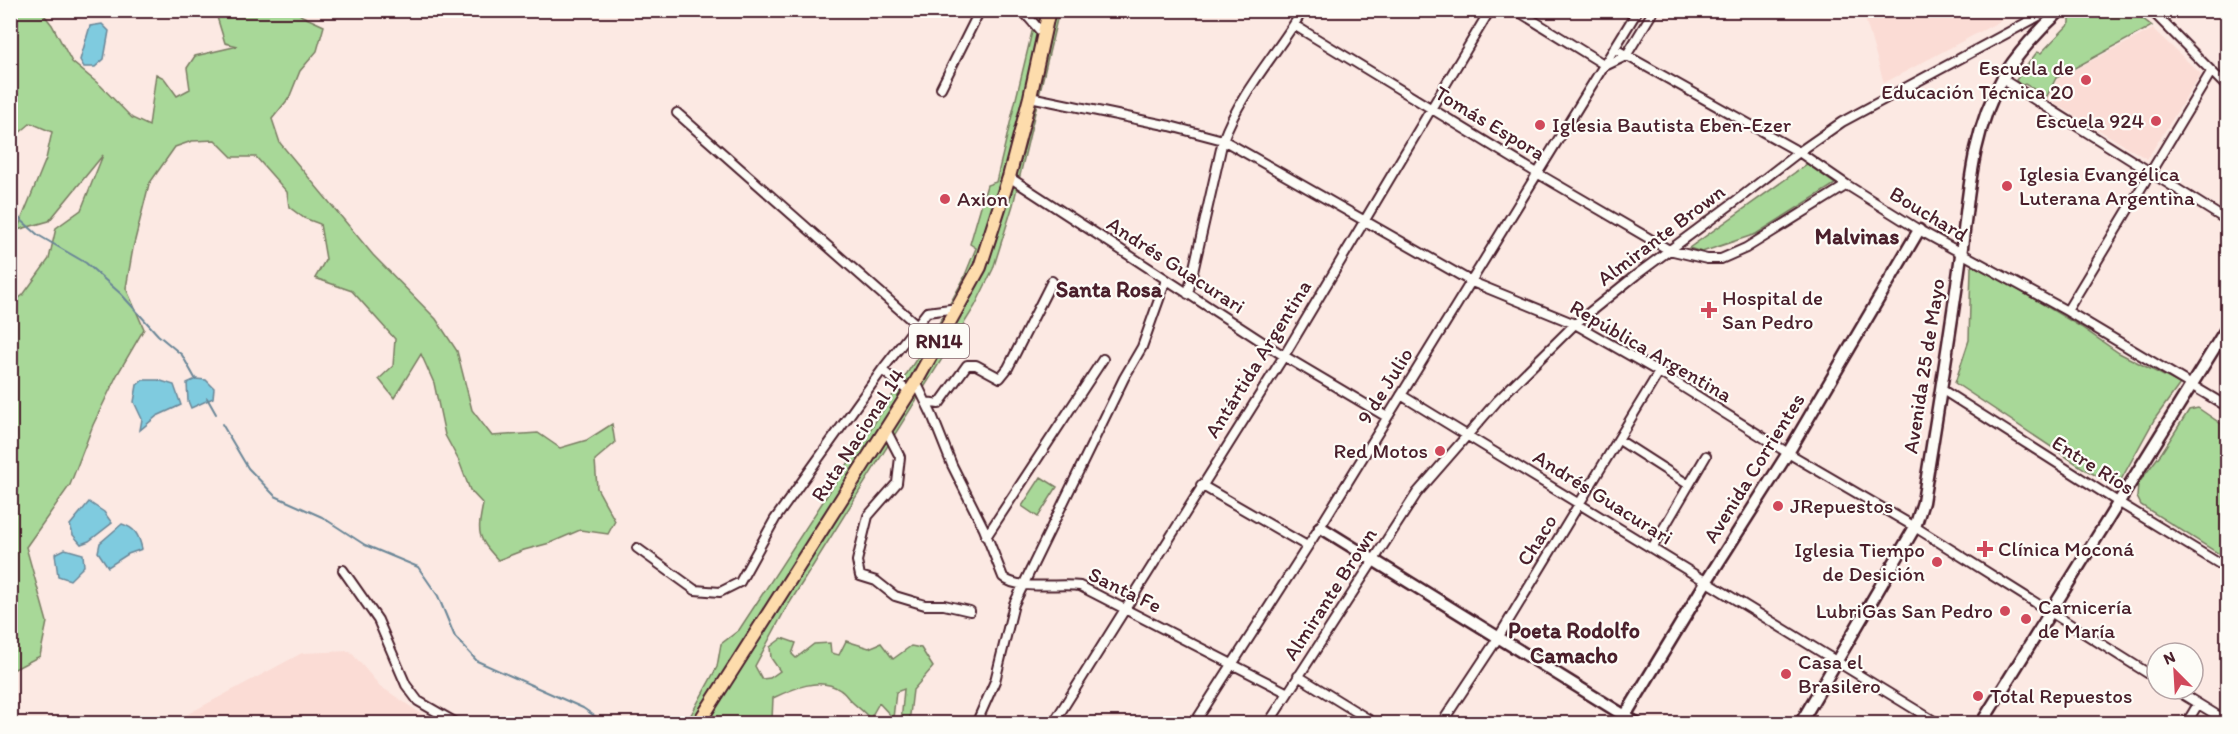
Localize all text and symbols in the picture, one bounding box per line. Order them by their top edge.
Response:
place label: Escuela de Educación Técnica 20 [1881,55,2074,104]
marker: Escuela de Educación Técnica 20 [2079,73,2093,87]
street label: Tomás Espora [1431,80,1550,165]
place label: Escuela 924 [2036,108,2144,133]
place label: Iglesia Bautista Eben-Ezer [1552,112,1792,137]
marker: Escuela 924 [2149,114,2163,128]
marker: Iglesia Bautista Eben-Ezer [1533,118,1547,132]
place label: Iglesia Evangélica Luterana Argentina [2019,161,2195,210]
street label: Almirante Brown [1592,179,1729,291]
marker: Iglesia Evangélica Luterana Argentina [2000,179,2014,193]
street label: Bouchard [1885,180,1973,247]
place label: Axion [957,186,1008,211]
marker: Axion [938,192,952,206]
street label: Andrés Guacurari [1103,211,1250,319]
district label: Malvinas [1815,223,1899,250]
street label: Antártida Argentina [1199,275,1316,442]
district label: Santa Rosa [1056,276,1163,303]
street label: Avenida 25 de Mayo [1897,277,1950,455]
place label: Hospital de San Pedro [1722,285,1823,334]
street label: República Argentina [1566,294,1737,407]
marker: Hospital de San Pedro [1700,301,1718,319]
road number: RN14 [909,324,969,358]
street label: 9 de Julio [1351,343,1418,429]
street label: Ruta Nacional 14 [805,363,910,506]
street label: Avenida Corrientes [1697,388,1810,547]
street label: Entre Ríos [2047,430,2139,500]
place label: Red Motos [1334,438,1428,463]
marker: Red Motos [1433,444,1447,458]
street label: Andrés Guacurari [1529,444,1678,549]
place label: JRepuestos [1790,493,1893,518]
marker: JRepuestos [1771,499,1785,513]
street label: Chaco [1511,509,1562,570]
street label: Almirante Brown [1277,523,1382,665]
place label: Clínica Moconá [1998,536,2134,561]
place label: Iglesia Tiempo de Desición [1794,537,1925,586]
marker: Clínica Moconá [1976,540,1994,558]
marker: Iglesia Tiempo de Desición [1930,555,1944,569]
street label: Santa Fe [1084,561,1166,618]
place label: Carnicería de María [2038,594,2132,643]
place label: LubriGas San Pedro [1816,598,1993,623]
marker: LubriGas San Pedro [1998,604,2012,618]
marker: Carnicería de María [2019,612,2033,626]
district label: Poeta Rodolfo Camacho [1508,617,1640,669]
north arrow [2145,641,2205,701]
text: N [2160,647,2178,669]
place label: Casa el Brasilero [1798,649,1881,698]
marker: Casa el Brasilero [1779,667,1793,681]
place label: Total Repuestos [1990,683,2132,708]
marker: Total Repuestos [1971,689,1985,703]

